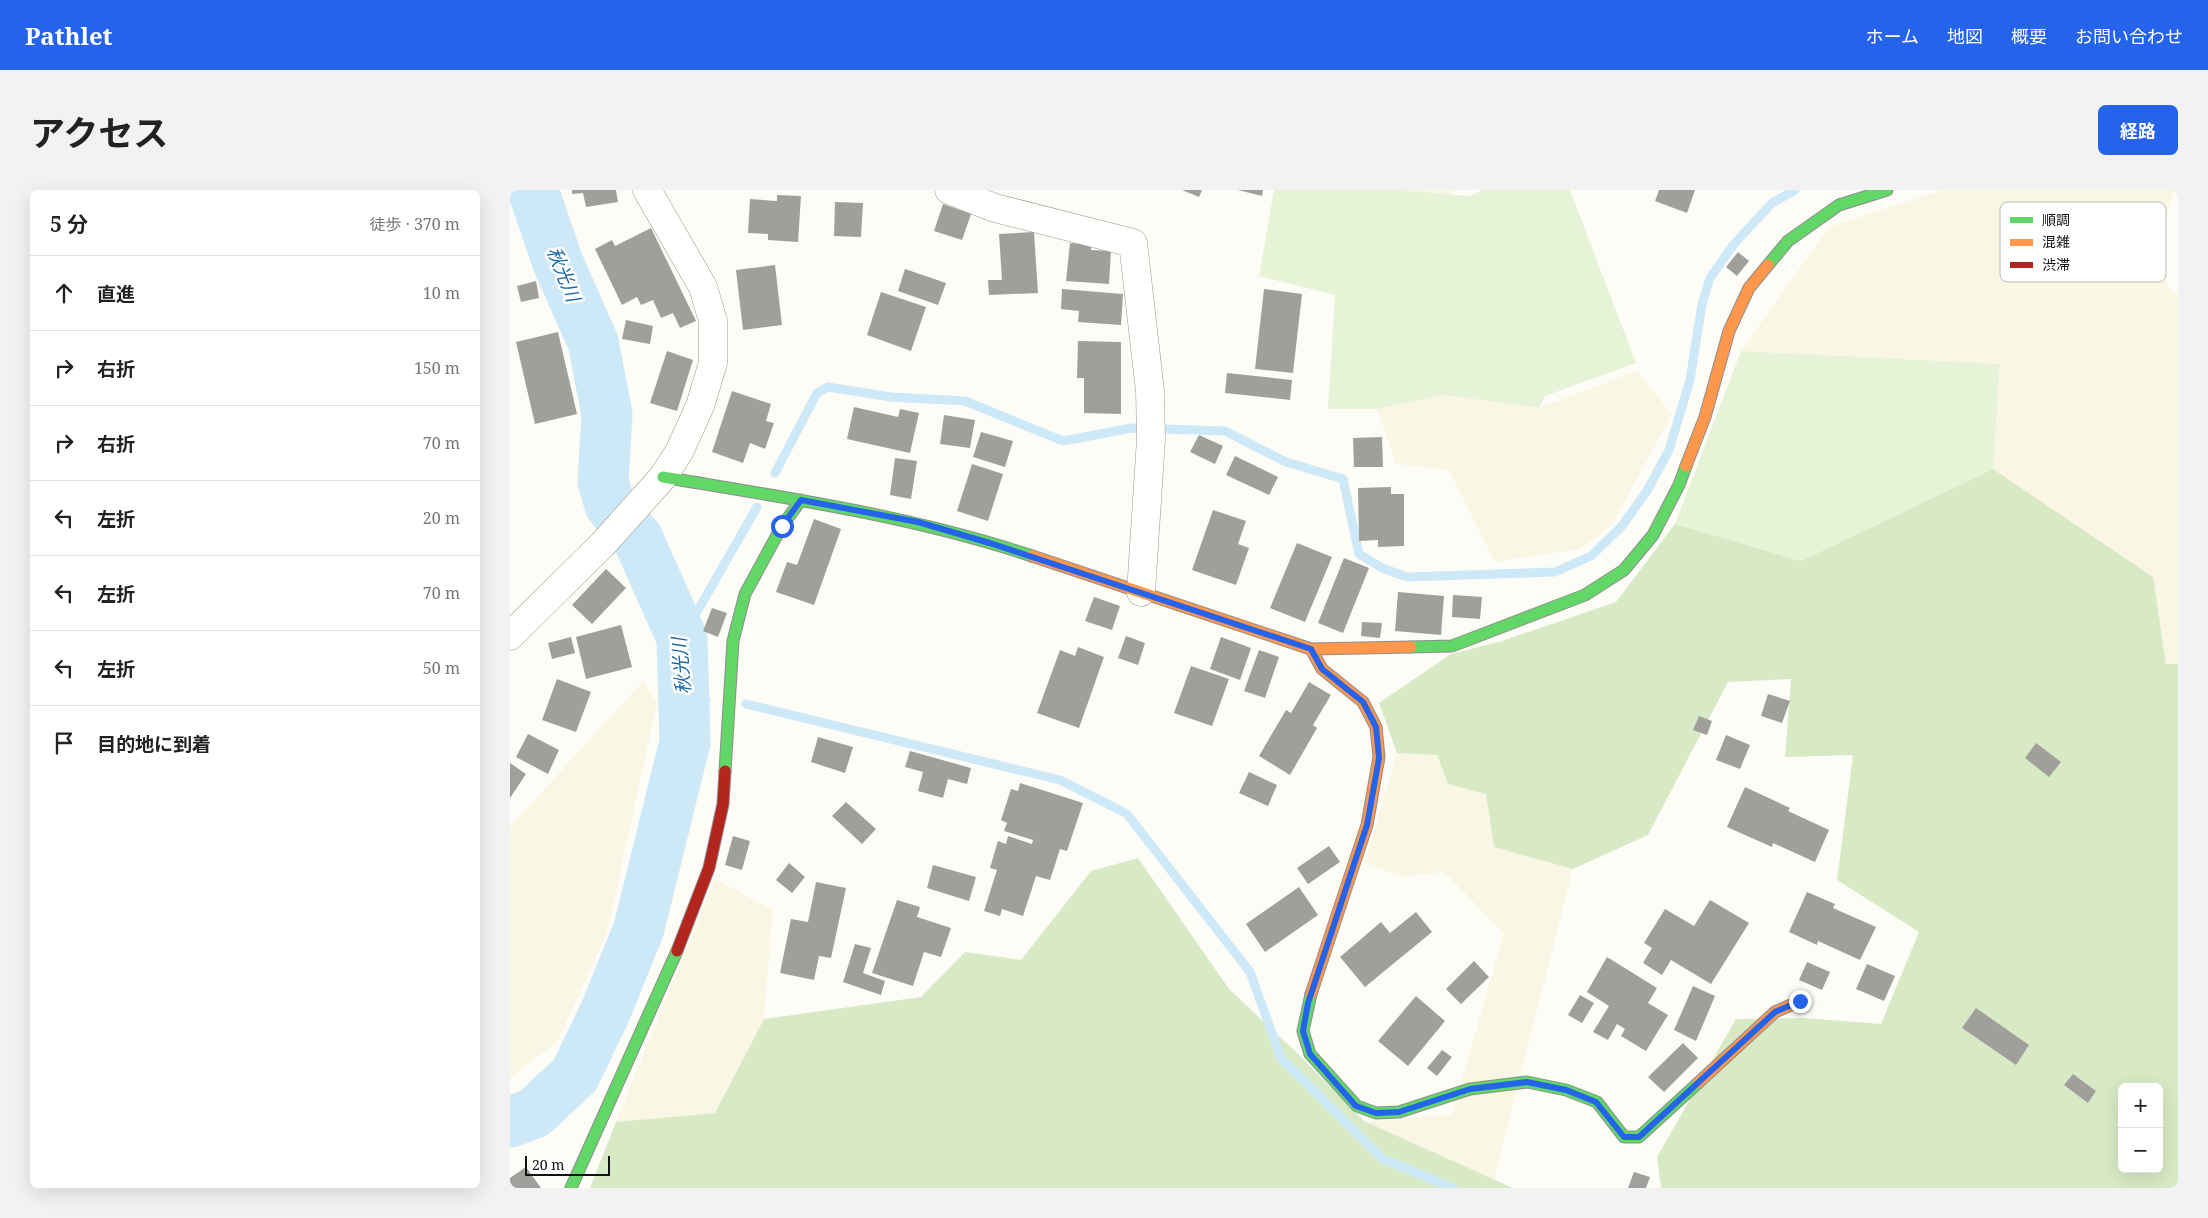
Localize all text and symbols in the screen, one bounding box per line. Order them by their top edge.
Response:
text: Pathlet [25,19,112,52]
text: ホーム [1866,24,1919,48]
text: 地図 [1947,24,1983,48]
text: 概要 [2011,24,2047,48]
text: お問い合わせ [2075,24,2183,48]
button: 経路 [2098,105,2178,155]
text: アクセス [30,109,168,156]
legend [2000,202,2166,282]
text: 5 分 [50,210,88,238]
text: 順調 [2042,210,2070,229]
text: 徒歩 · 370 m [370,213,460,235]
text: 混雑 [2042,232,2070,251]
water label: 秋光川 [541,243,587,307]
text: 渋滞 [2042,255,2070,274]
icon: ahead [50,279,78,307]
text: 直進 [97,281,135,307]
text: 10 m [423,282,460,304]
icon: right [50,354,78,382]
text: 右折 [97,356,135,382]
text: 150 m [414,357,460,379]
icon: right [50,429,78,457]
text: 右折 [97,431,135,457]
text: 70 m [423,432,460,454]
icon: left [50,504,78,532]
text: 左折 [97,506,135,532]
text: 20 m [423,507,460,529]
route start [771,515,794,538]
icon: left [50,579,78,607]
text: 左折 [97,581,135,607]
text: 70 m [423,582,460,604]
water label: 秋光川 [665,634,696,696]
icon: left [50,654,78,682]
text: 左折 [97,656,135,682]
text: 50 m [423,657,460,679]
icon: arrive [50,729,78,757]
text: 目的地に到着 [97,731,211,757]
route end [1789,990,1812,1013]
map controls [2118,1083,2163,1173]
button: + [2118,1083,2163,1128]
button: − [2118,1128,2163,1173]
scale bar [525,1153,610,1176]
text: 20 m [532,1155,565,1174]

